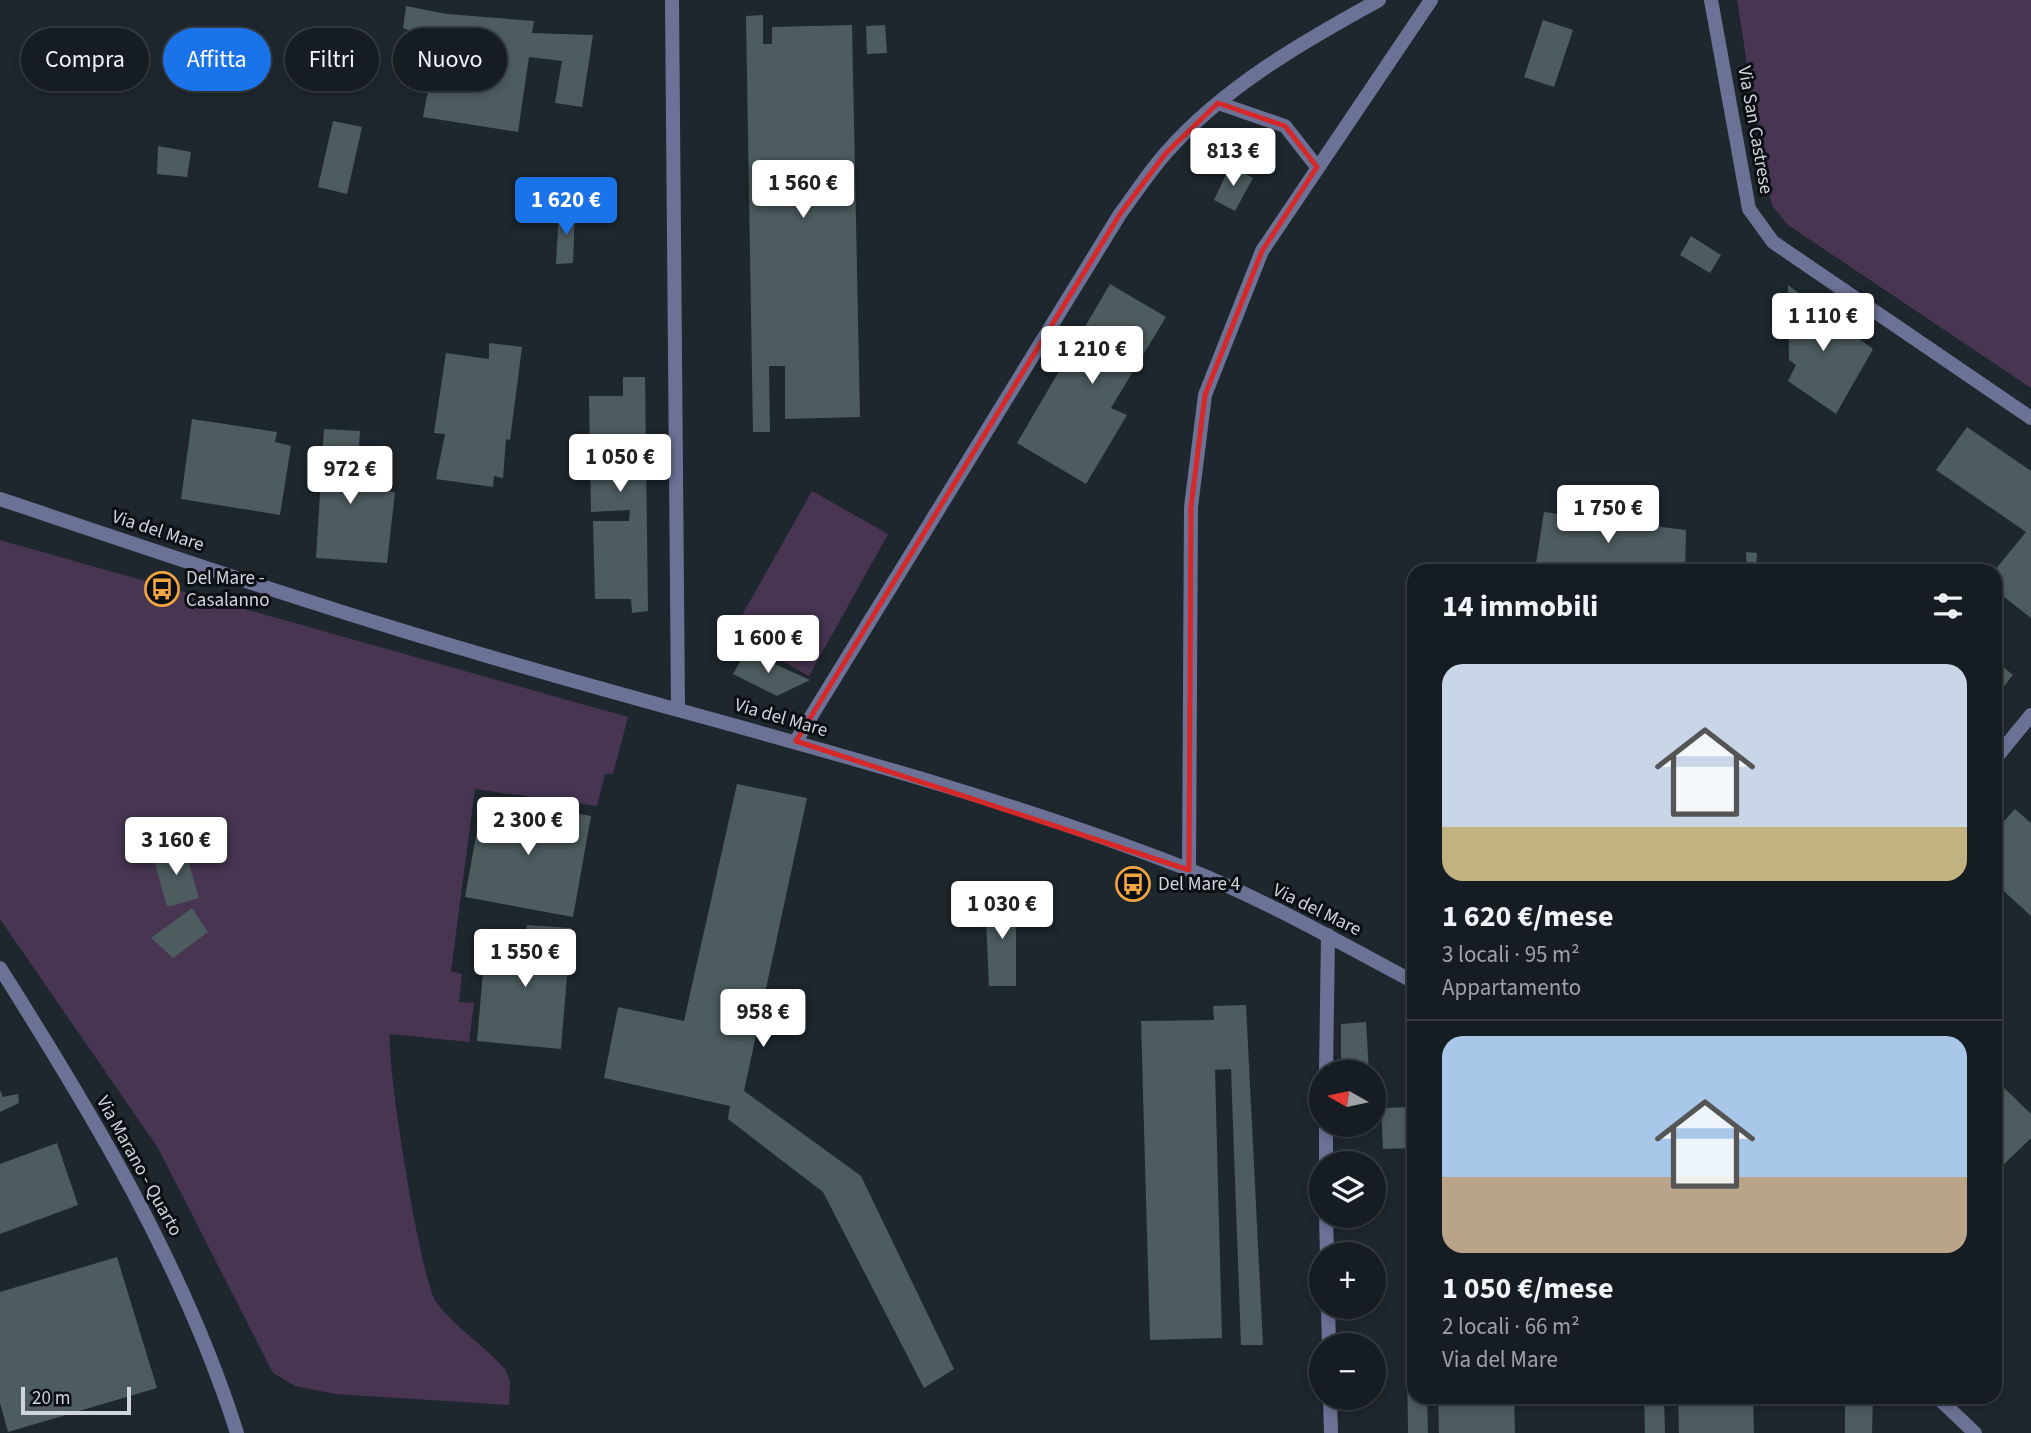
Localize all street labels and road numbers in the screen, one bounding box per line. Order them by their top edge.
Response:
street label: Via San Castrese [1730,64,1780,196]
street label: Via del Mare [108,503,208,559]
street label: Via del Mare [731,692,831,744]
street label: Via del Mare [1268,877,1366,943]
street label: Via Marano - Quarto [89,1091,189,1241]

